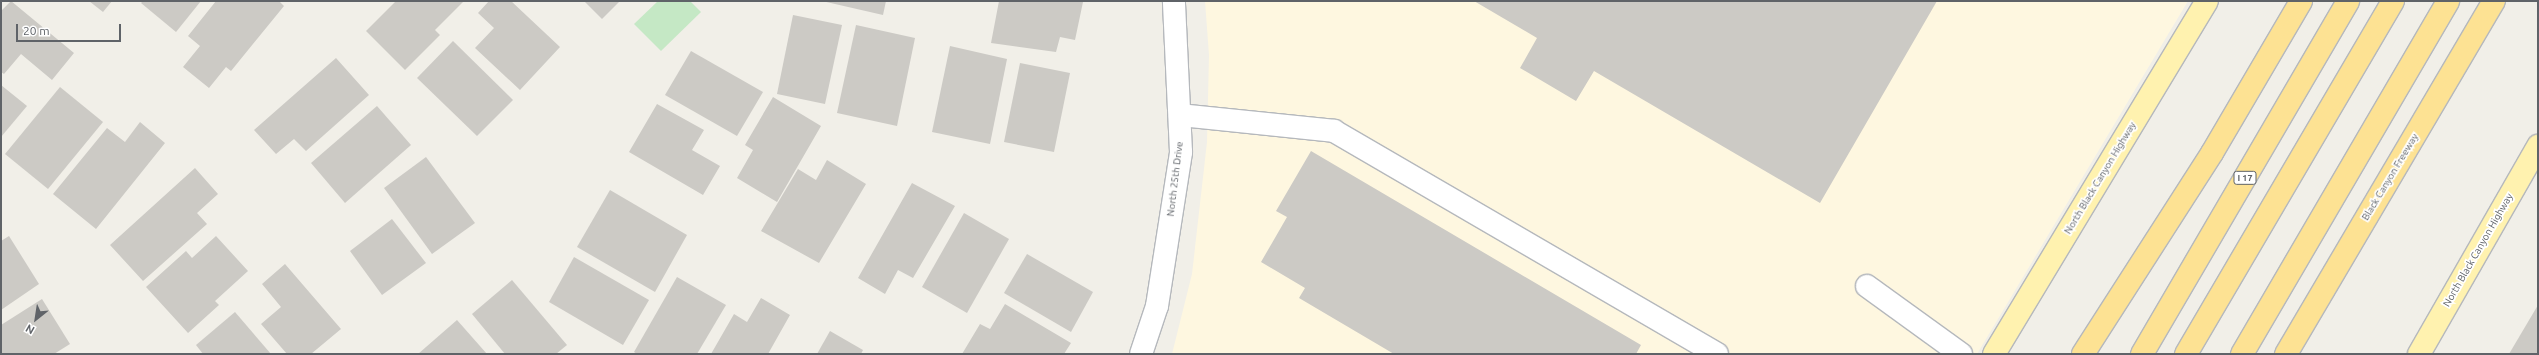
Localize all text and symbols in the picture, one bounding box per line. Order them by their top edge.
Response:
scale bar [18,16,123,42]
text: 20 m [23,24,50,37]
street label: North Black Canyon Highway [2062,120,2138,236]
street label: Black Canyon Freeway [2359,131,2421,223]
street label: North 25th Drive [1164,141,1186,217]
road number: I 17 [2233,171,2257,185]
street label: North Black Canyon Highway [2441,191,2515,309]
north arrow [16,299,56,339]
text: N [23,322,37,337]

